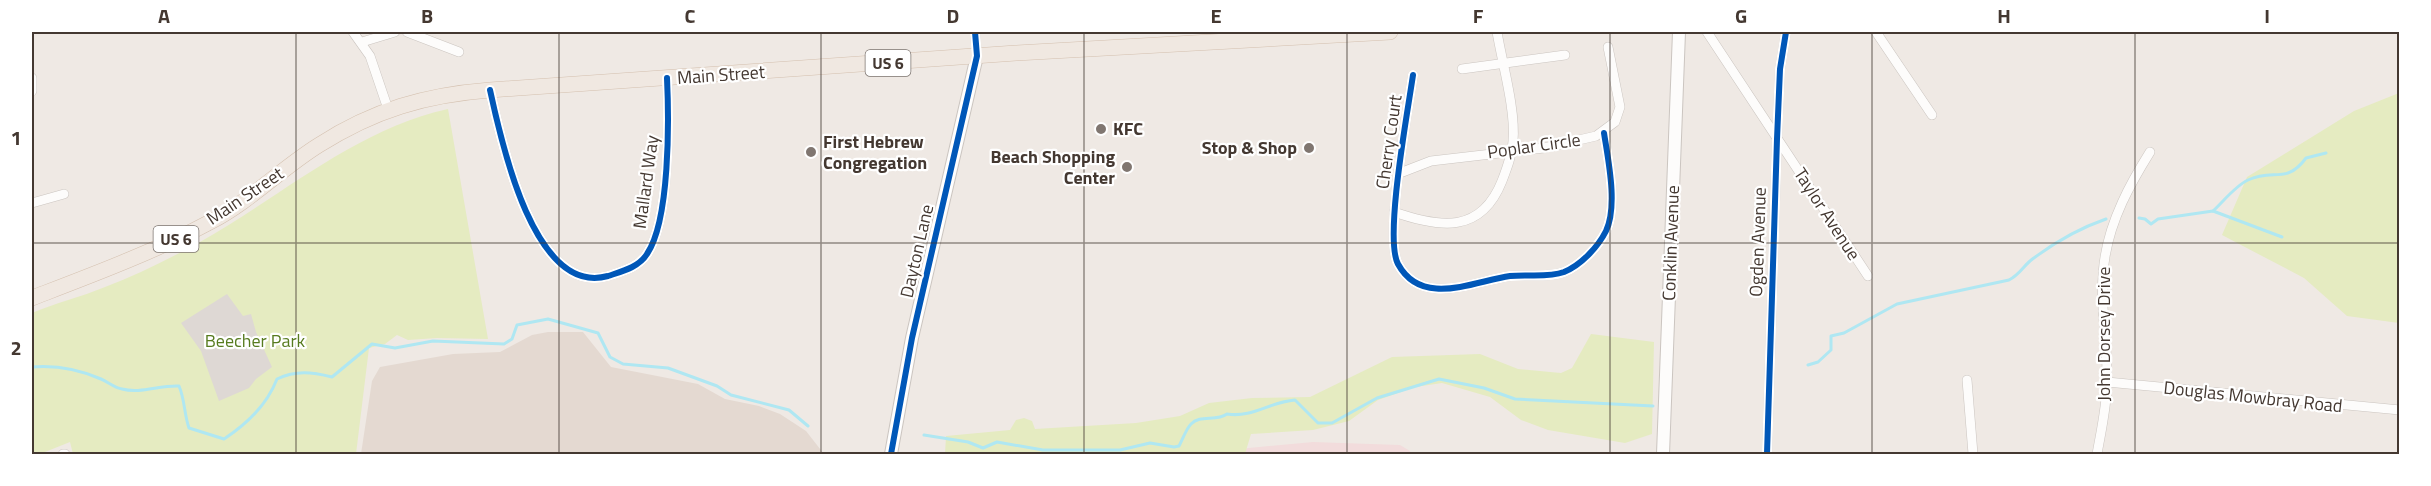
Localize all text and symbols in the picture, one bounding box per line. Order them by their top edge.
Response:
text: A [158,0,170,31]
text: B [421,0,433,31]
text: C [685,0,696,31]
text: D [947,0,959,31]
text: E [1210,0,1222,31]
text: F [1473,0,1484,31]
text: G [1735,0,1747,31]
text: H [1997,0,2011,31]
text: I [2264,0,2270,31]
road number: US 6 [866,50,910,76]
street label: Main Street [676,58,767,91]
street label: Cherry Court [1369,92,1409,191]
place label: KFC [1113,115,1143,142]
text: 1 [10,122,22,153]
marker: KFC [1094,122,1108,136]
street label: Poplar Circle [1486,126,1582,165]
place label: First Hebrew Congregation [823,128,927,176]
street label: Mallard Way [626,133,665,230]
place label: Stop & Shop [1202,134,1297,161]
marker: Stop & Shop [1302,141,1316,155]
place label: Beach Shopping Center [991,143,1115,191]
marker: First Hebrew Congregation [804,145,818,159]
street label: Main Street [201,159,289,231]
marker: Beach Shopping Center [1120,160,1134,174]
street label: Taylor Avenue [1787,162,1868,265]
street label: Conklin Avenue [1655,185,1686,301]
street label: Ogden Avenue [1742,187,1773,297]
street label: Dayton Lane [893,202,940,300]
road number: US 6 [154,226,198,252]
street label: John Dorsey Drive [2090,267,2117,401]
park label: Beecher Park [205,327,306,354]
text: 2 [10,332,22,363]
street label: Douglas Mowbray Road [2162,374,2344,419]

